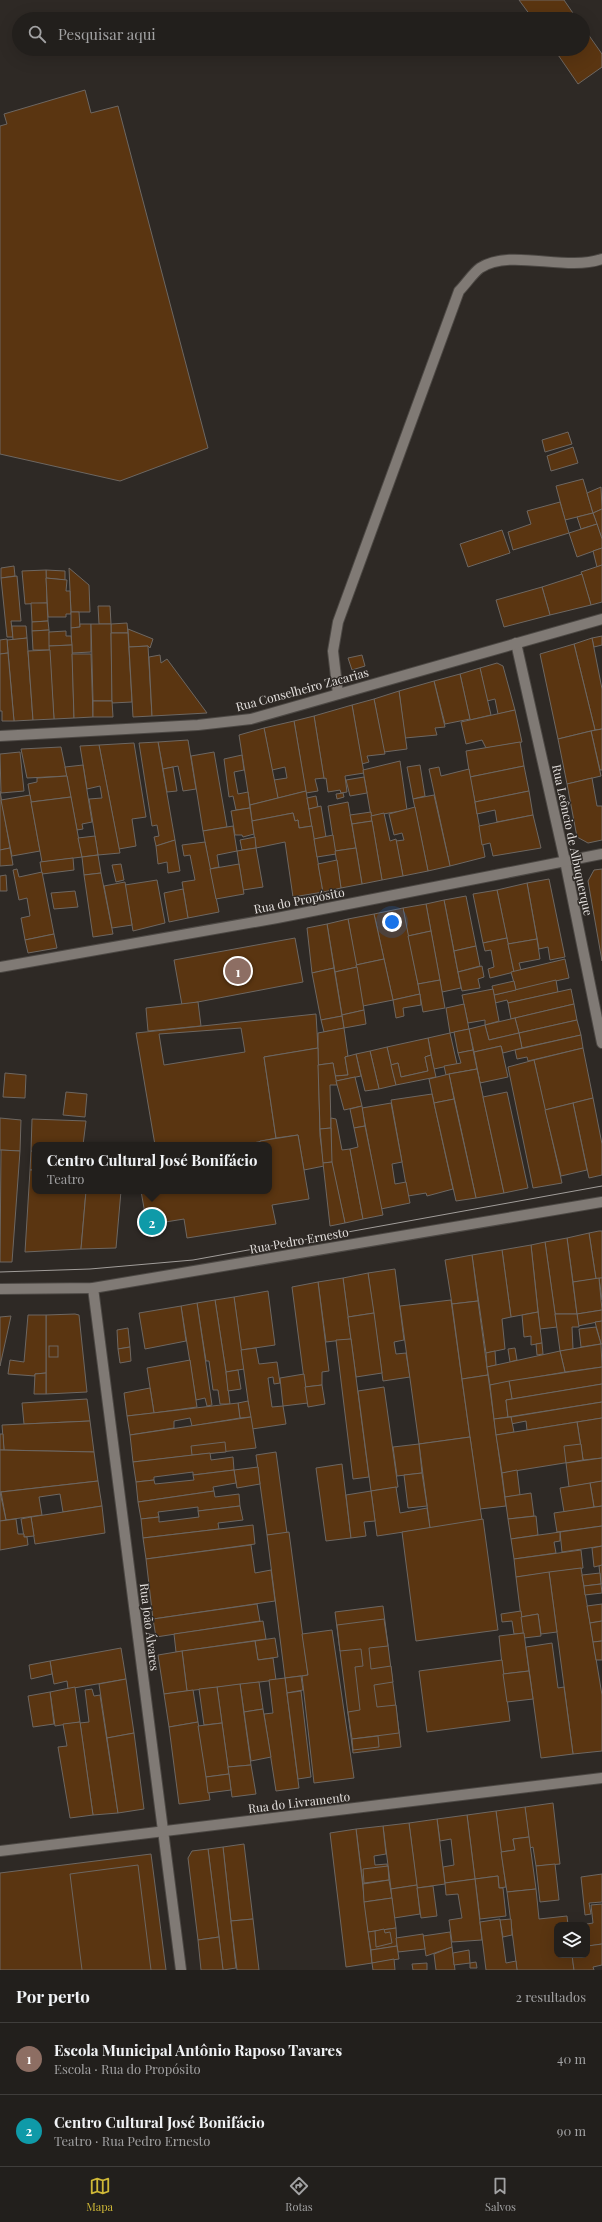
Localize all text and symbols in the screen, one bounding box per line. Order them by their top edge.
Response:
search box [12,12,590,56]
icon: search [26,23,48,45]
text: Pesquisar aqui [58,24,156,44]
street label: Rua Conselheiro Zacarias [234,664,370,714]
street label: Rua Leôncio de Albuquerque [549,763,597,917]
street label: Rua do Propósito [252,883,346,917]
your location [382,912,402,932]
pin: 1 [225,956,251,986]
popup [32,1142,272,1194]
text: Centro Cultural José Bonifácio [47,1150,257,1170]
text: Teatro [47,1170,84,1187]
pin: 2 [139,1207,165,1237]
street label: Rua Pedro Ernesto [248,1223,350,1257]
street label: Rua João Álvares [137,1582,163,1672]
street label: Rua do Livramento [247,1788,351,1816]
map controls [554,1922,590,1958]
button: layers [554,1922,590,1958]
text: Por perto [16,1985,90,2007]
text: 2 resultados [516,1988,586,2005]
text: Escola Municipal Antônio Raposo Tavares [54,2040,342,2060]
text: 1 [27,2050,31,2067]
text: 40 m [557,2050,586,2067]
text: Escola · Rua do Propósito [54,2060,201,2077]
text: Centro Cultural José Bonifácio [54,2112,265,2132]
text: 2 [26,2122,32,2139]
text: 90 m [557,2122,586,2139]
text: Teatro · Rua Pedro Ernesto [54,2132,210,2149]
tab: Mapa [86,2175,113,2214]
tab: Rotas [285,2175,313,2214]
tab: Salvos [485,2175,516,2214]

